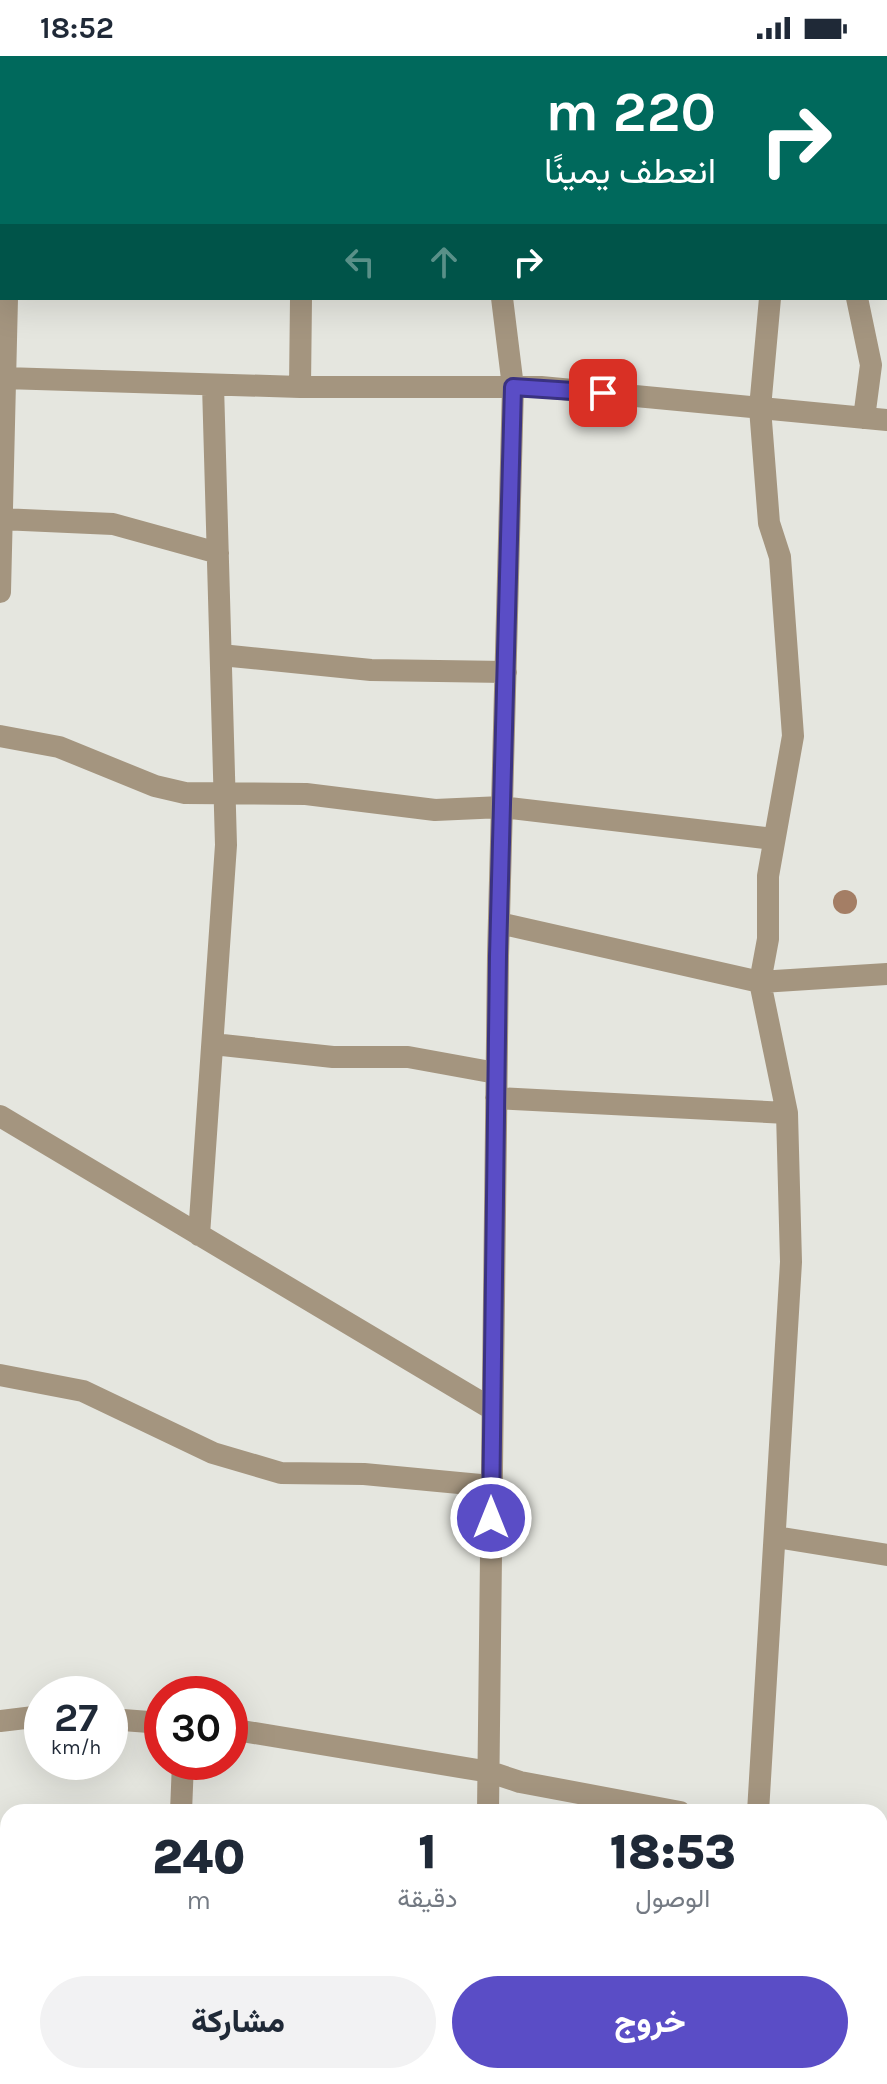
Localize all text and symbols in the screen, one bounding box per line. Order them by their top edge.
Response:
text: 18:52 [40,10,114,46]
text: 220 m [545,79,716,144]
icon: right [744,88,848,192]
text: انعطف يمينًا [544,150,716,192]
icon: left [338,240,382,284]
icon: ahead [422,240,466,284]
icon: right [506,240,550,284]
pin [569,359,637,427]
icon: arrive [581,371,625,415]
position arrow [449,1476,533,1560]
speed limit sign: 30 [144,1676,248,1780]
text: 27 [54,1694,98,1741]
text: km/h [51,1736,101,1759]
text: 1 [418,1824,437,1880]
text: 18:53 [610,1824,736,1880]
text: 240 [152,1829,245,1885]
text: دقيقة [397,1883,458,1914]
text: الوصول [635,1883,710,1914]
text: m [187,1885,211,1916]
button: مشاركة [40,1976,436,2068]
button: خروج [452,1976,848,2068]

